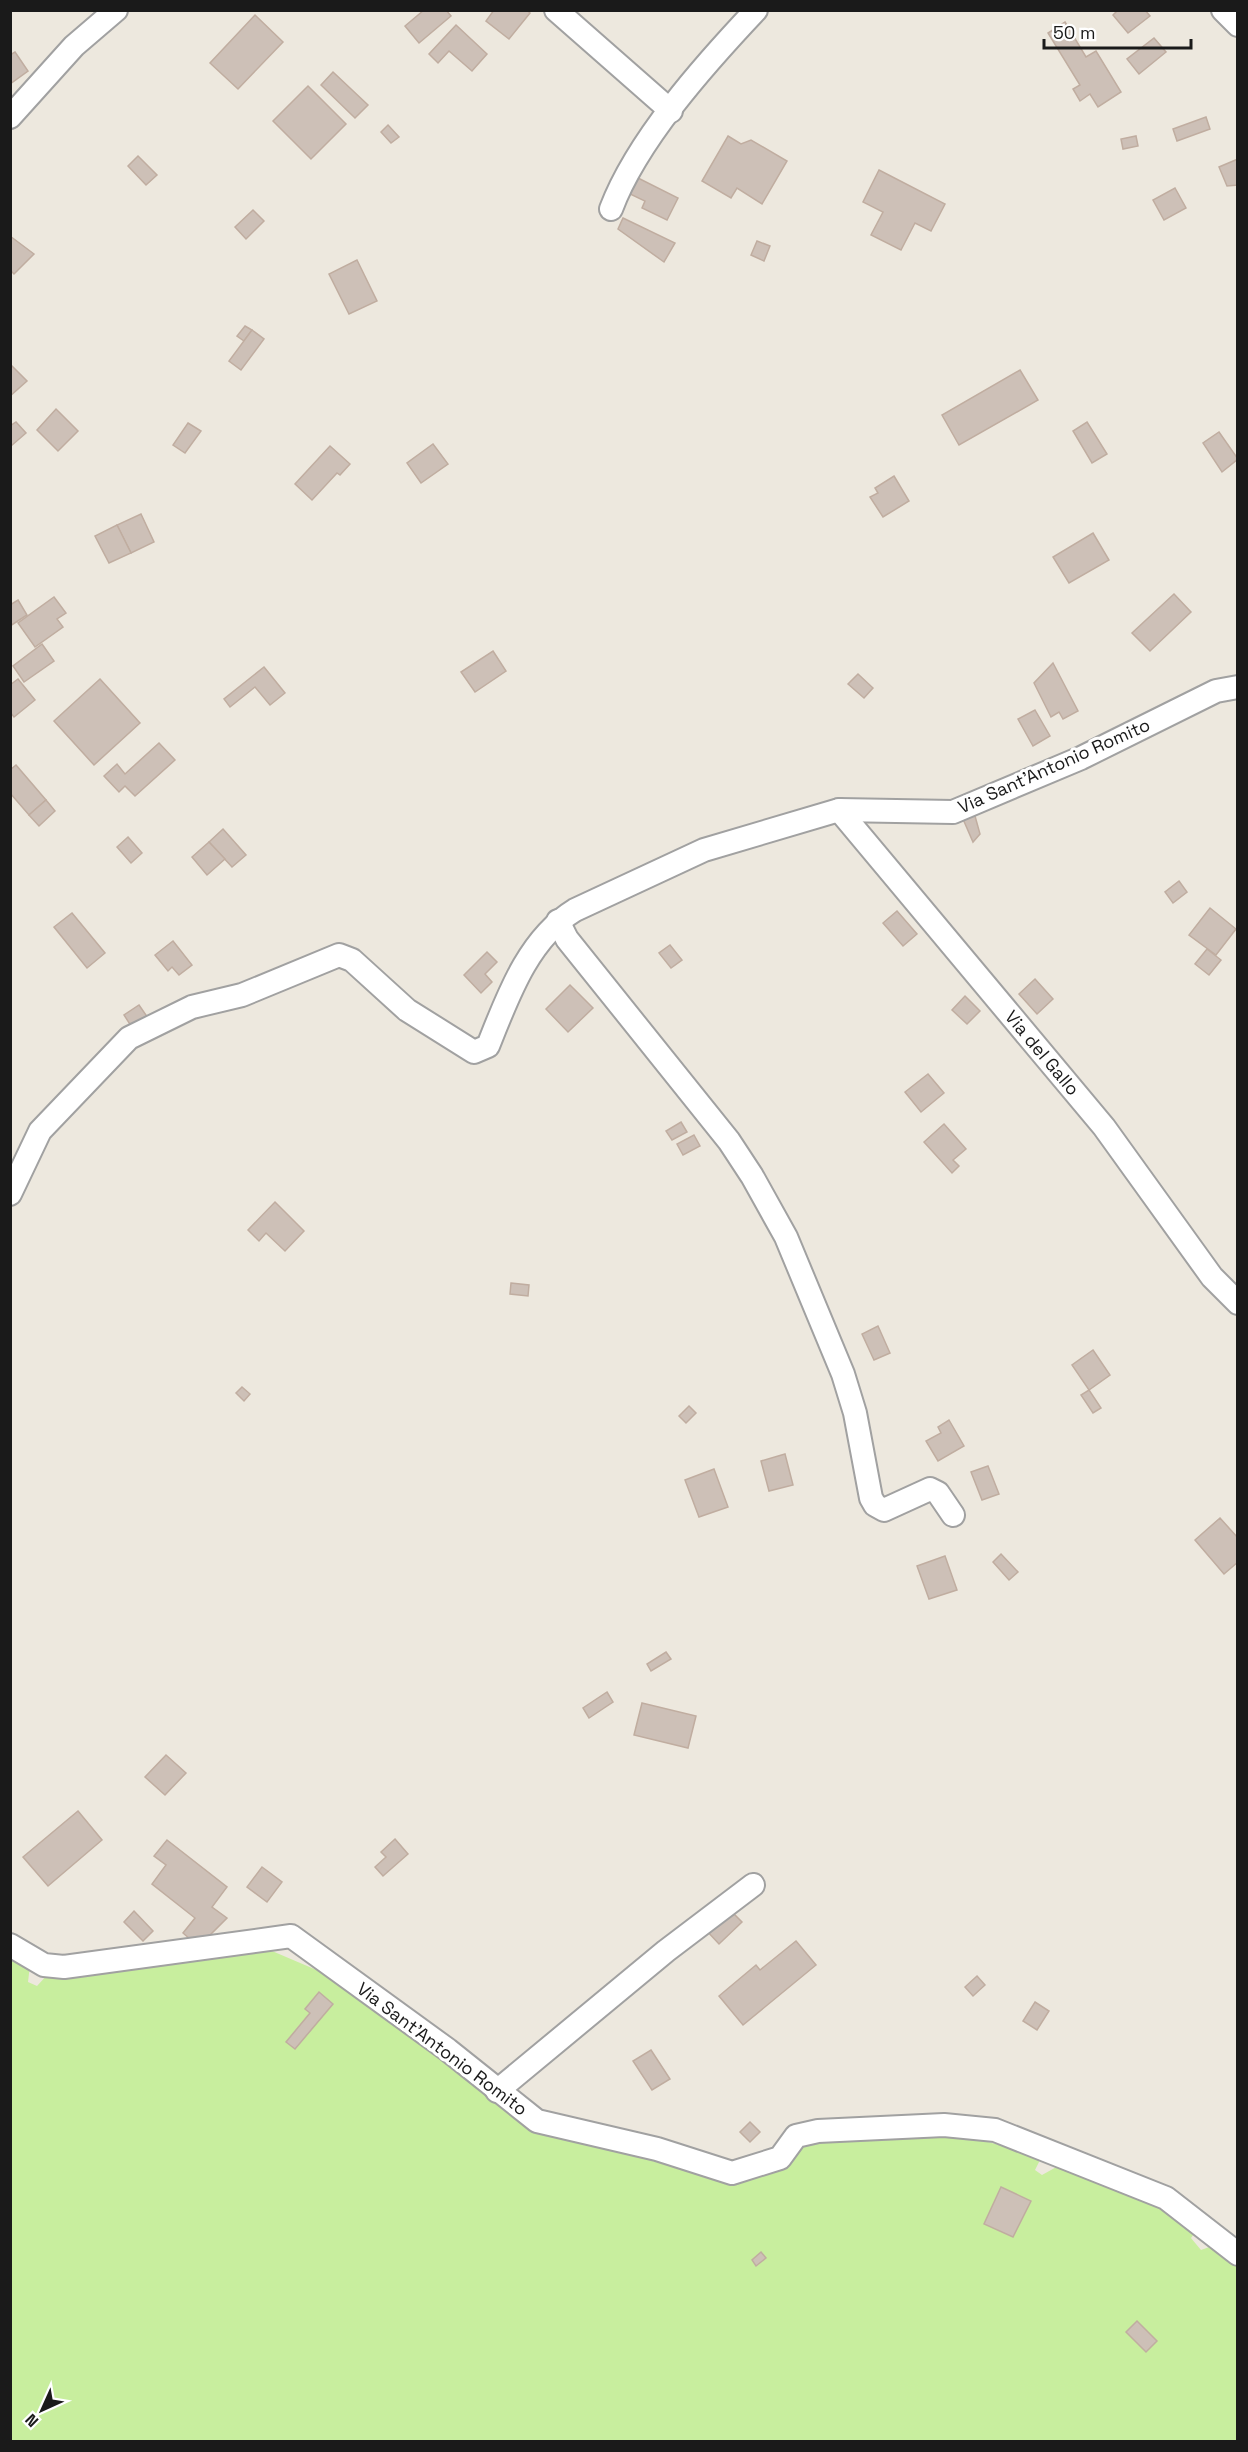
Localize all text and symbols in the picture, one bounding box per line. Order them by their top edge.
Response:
scale bar [1044,12,1191,50]
text: 50 m [1053,21,1095,44]
street label: Via Sant'Antonio Romito [954,713,1153,818]
street label: Via del Gallo [1000,1005,1085,1100]
street label: Via Sant'Antonio Romito [352,1977,532,2120]
north arrow [12,2380,72,2440]
text: N [21,2409,43,2431]

